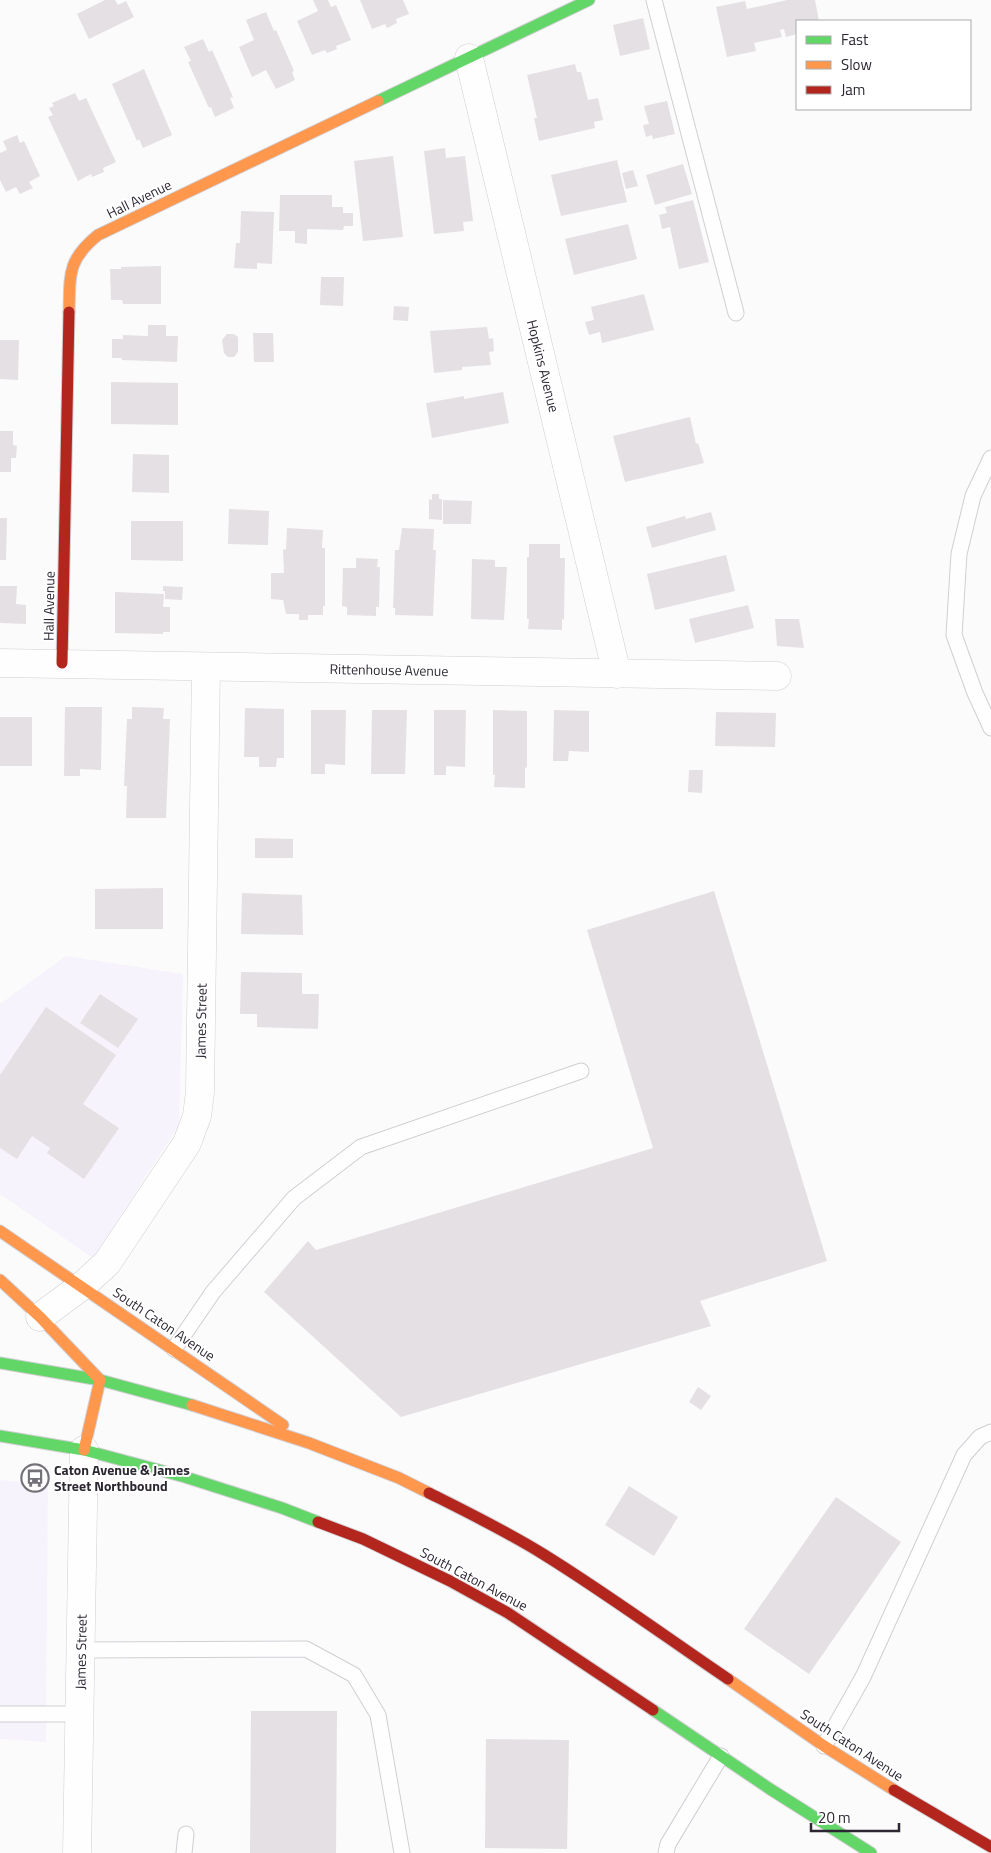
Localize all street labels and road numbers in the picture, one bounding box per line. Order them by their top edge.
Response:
street label: Hall Avenue [103,174,175,223]
street label: Hopkins Avenue [522,317,565,414]
street label: Hall Avenue [37,571,60,641]
street label: Rittenhouse Avenue [329,658,449,681]
street label: James Street [189,983,212,1059]
street label: South Caton Avenue [109,1282,220,1366]
street label: South Caton Avenue [417,1541,532,1616]
street label: James Street [69,1614,92,1690]
street label: South Caton Avenue [797,1703,908,1786]

